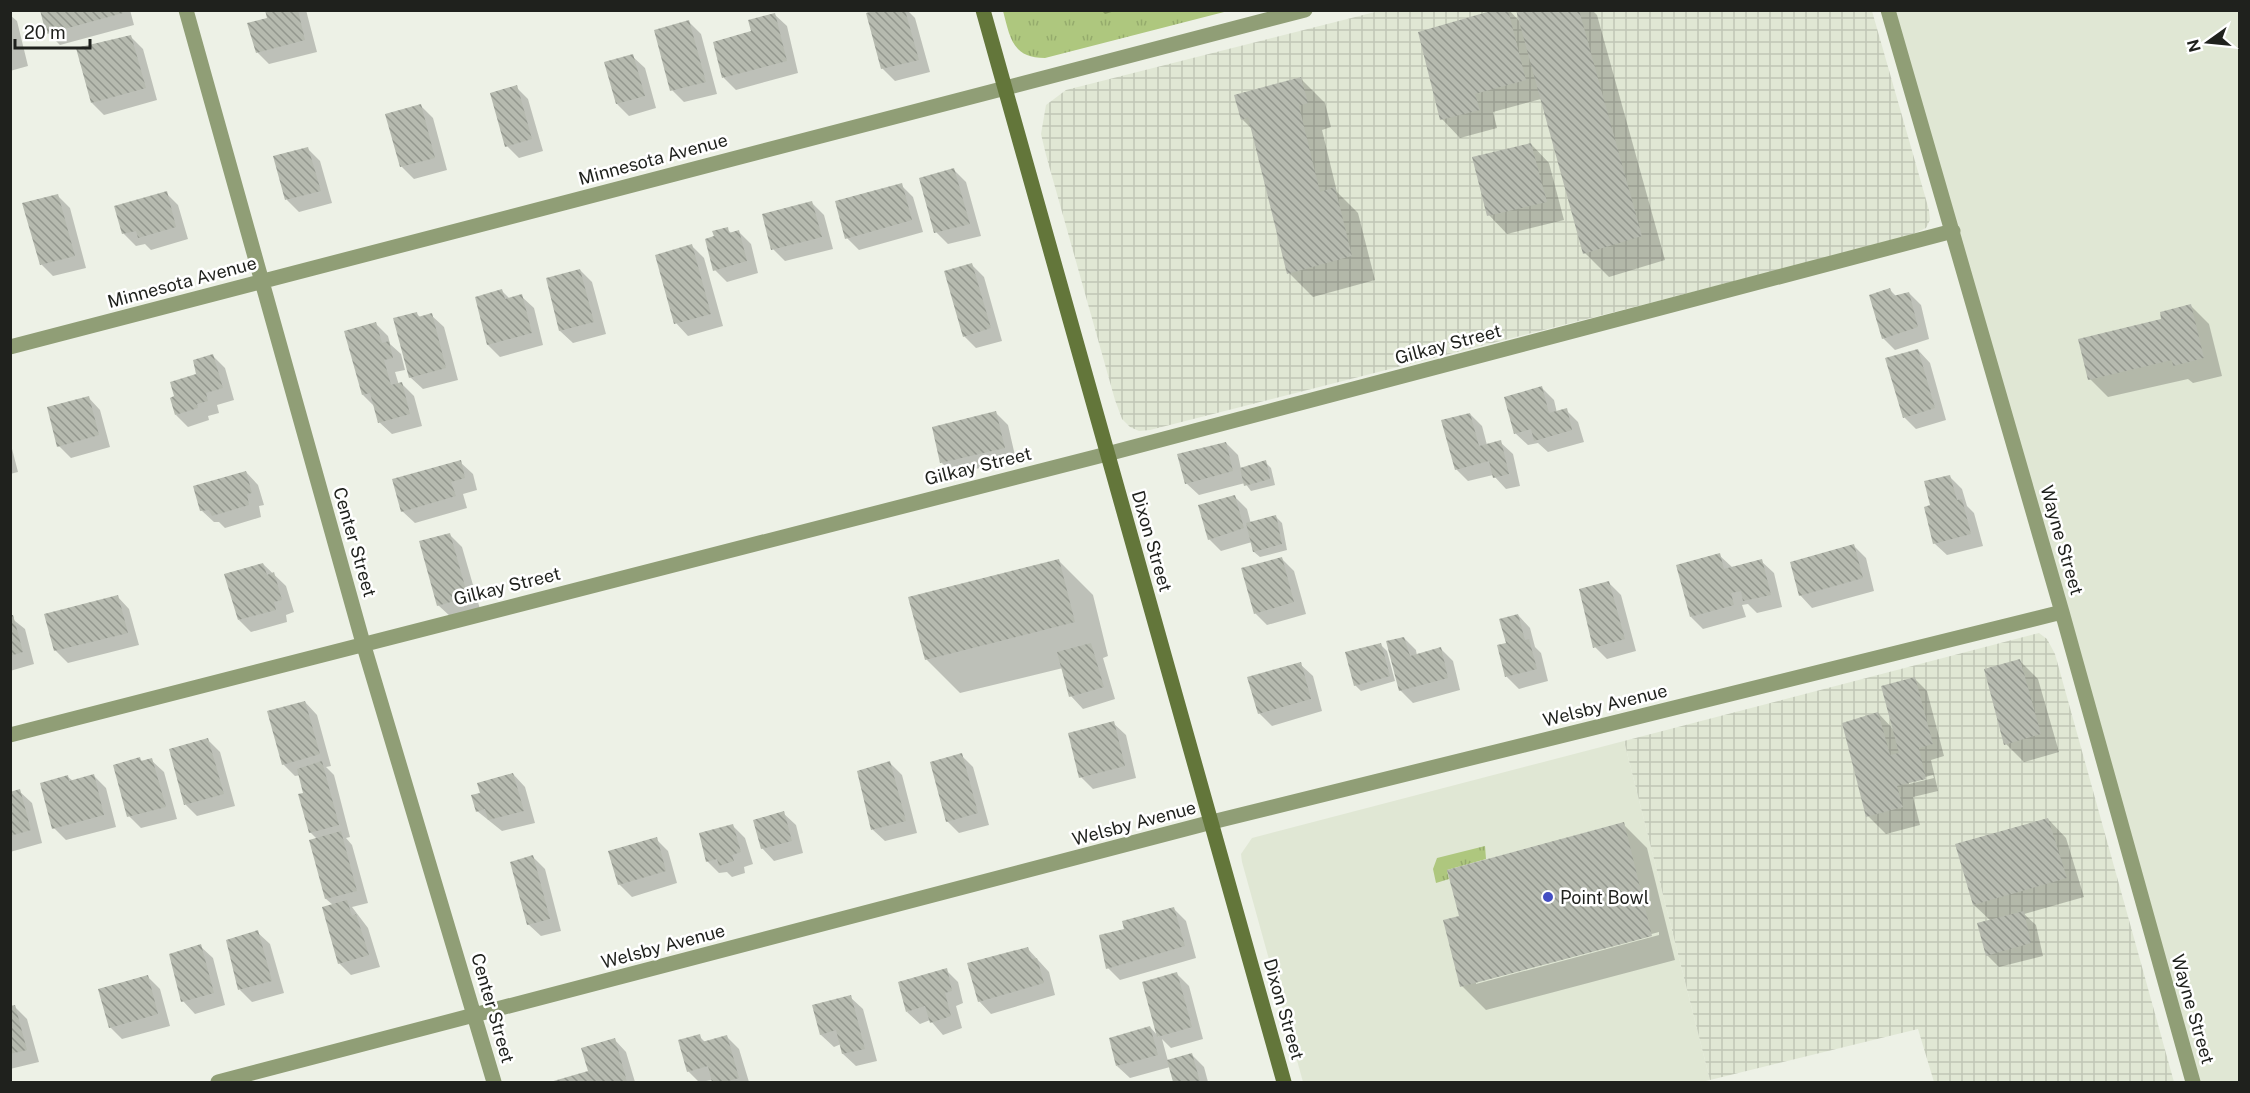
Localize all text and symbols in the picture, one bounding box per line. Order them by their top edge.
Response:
scale bar [15,12,90,50]
north arrow [2178,12,2238,72]
text: 20 m [24,22,66,43]
text: N [2183,37,2205,54]
street label: Minnesota Avenue [576,129,730,189]
street label: Minnesota Avenue [105,252,259,312]
street label: Gilkay Street [1393,320,1503,368]
street label: Gilkay Street [922,443,1034,489]
street label: Wayne Street [2036,483,2088,597]
street label: Center Street [329,485,381,599]
street label: Dixon Street [1128,488,1176,594]
street label: Gilkay Street [451,563,563,609]
street label: Welsby Avenue [1541,679,1669,731]
street label: Welsby Avenue [1070,796,1198,850]
place label: Point Bowl [1560,887,1649,908]
marker: Point Bowl [1541,890,1555,904]
street label: Welsby Avenue [599,919,727,973]
street label: Center Street [467,951,519,1065]
street label: Wayne Street [2167,952,2219,1066]
street label: Dixon Street [1260,956,1308,1062]

